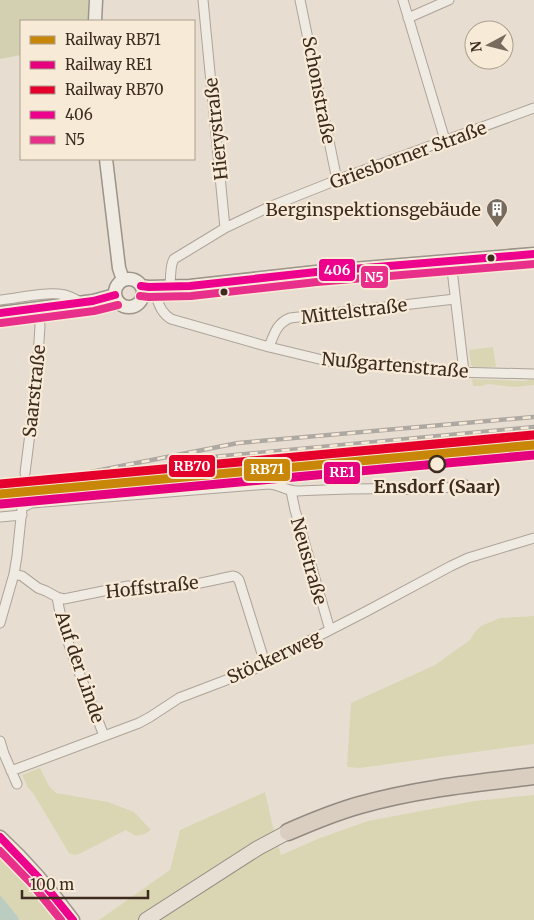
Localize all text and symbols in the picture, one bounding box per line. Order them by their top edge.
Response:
legend [20,20,195,160]
north arrow [464,20,514,70]
text: Railway RB71 [65,30,161,49]
street label: Schonstraße [297,34,341,146]
text: N [466,40,486,53]
text: Railway RE1 [65,55,152,74]
street label: Hierystraße [199,77,233,181]
text: Railway RB70 [65,80,164,99]
text: 406 [65,105,93,124]
street label: Griesborner Straße [327,116,489,194]
text: N5 [65,130,85,149]
building icon: Berginspektionsgebäude [485,197,509,228]
place label: Berginspektionsgebäude [266,198,481,221]
unlabelled marker [486,253,496,263]
line badge: 406 [318,258,356,282]
text: 406 [324,261,351,279]
line badge: N5 [360,265,389,289]
text: N5 [364,268,384,286]
unlabelled marker [219,287,229,297]
street label: Mittelstraße [299,293,409,329]
street label: Saarstraße [18,343,50,439]
street label: Nußgartenstraße [320,347,470,383]
line badge: RB70 [168,454,216,478]
marker: Ensdorf (Saar) [428,455,446,473]
text: RB70 [174,457,210,475]
line badge: RB71 [243,458,291,482]
text: RB71 [250,460,285,478]
line badge: RE1 [323,461,361,485]
text: RE1 [329,463,355,481]
place label: Ensdorf (Saar) [374,475,500,498]
street label: Neustraße [286,515,332,607]
street label: Hoffstraße [104,571,200,603]
street label: Auf der Linde [50,607,110,726]
street label: Stöckerweg [223,625,325,689]
scale bar [22,868,149,900]
text: 100 m [30,875,74,894]

